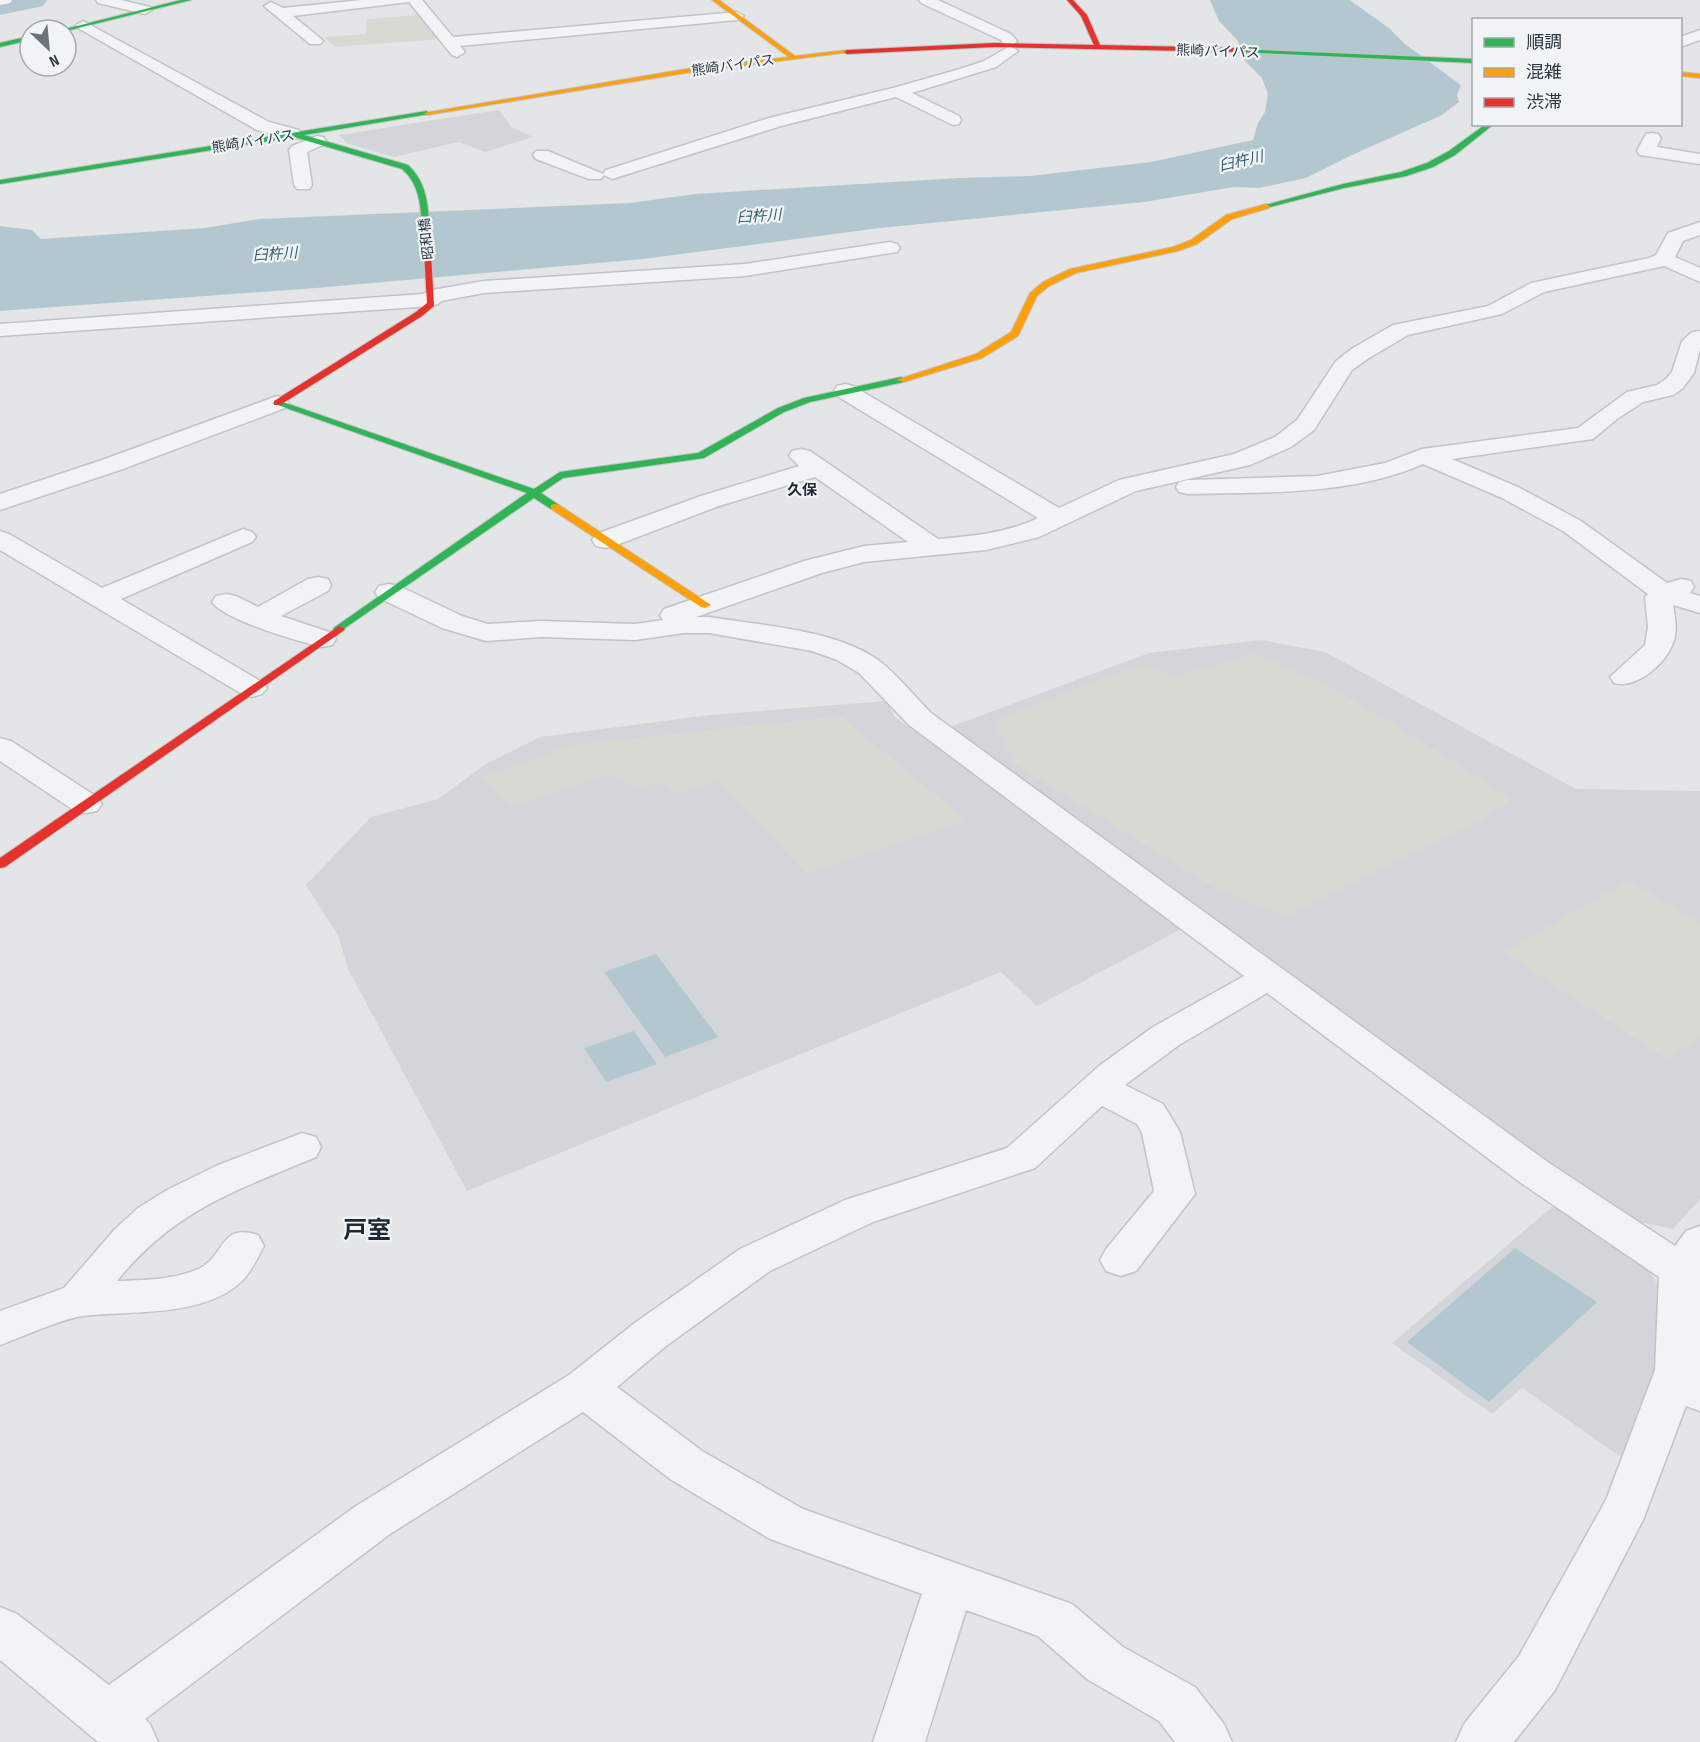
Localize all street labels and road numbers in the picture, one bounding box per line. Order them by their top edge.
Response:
street label: 熊崎バイパス [1176,42,1260,61]
street label: 熊崎バイパス [690,51,776,80]
street label: 熊崎バイパス [210,127,296,156]
street label: 昭和橋 [416,217,437,261]

